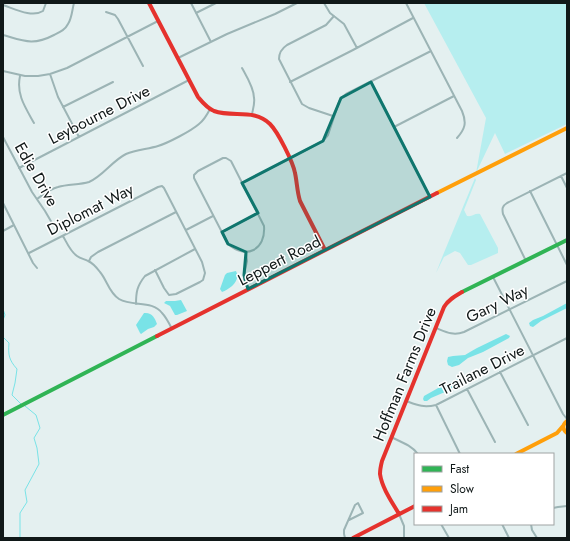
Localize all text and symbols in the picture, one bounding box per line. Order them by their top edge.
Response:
street label: Leybourne Drive [45,79,154,150]
street label: Edie Drive [9,138,64,211]
street label: Diplomat Way [43,177,138,241]
street label: Leppert Road [234,230,325,291]
street label: Gary Way [462,278,533,328]
street label: Hoffman Farms Drive [367,304,442,445]
street label: Trailane Drive [436,338,528,401]
legend [414,453,554,525]
text: Fast [450,460,469,478]
text: Slow [450,480,475,498]
text: Jam [448,500,468,518]

